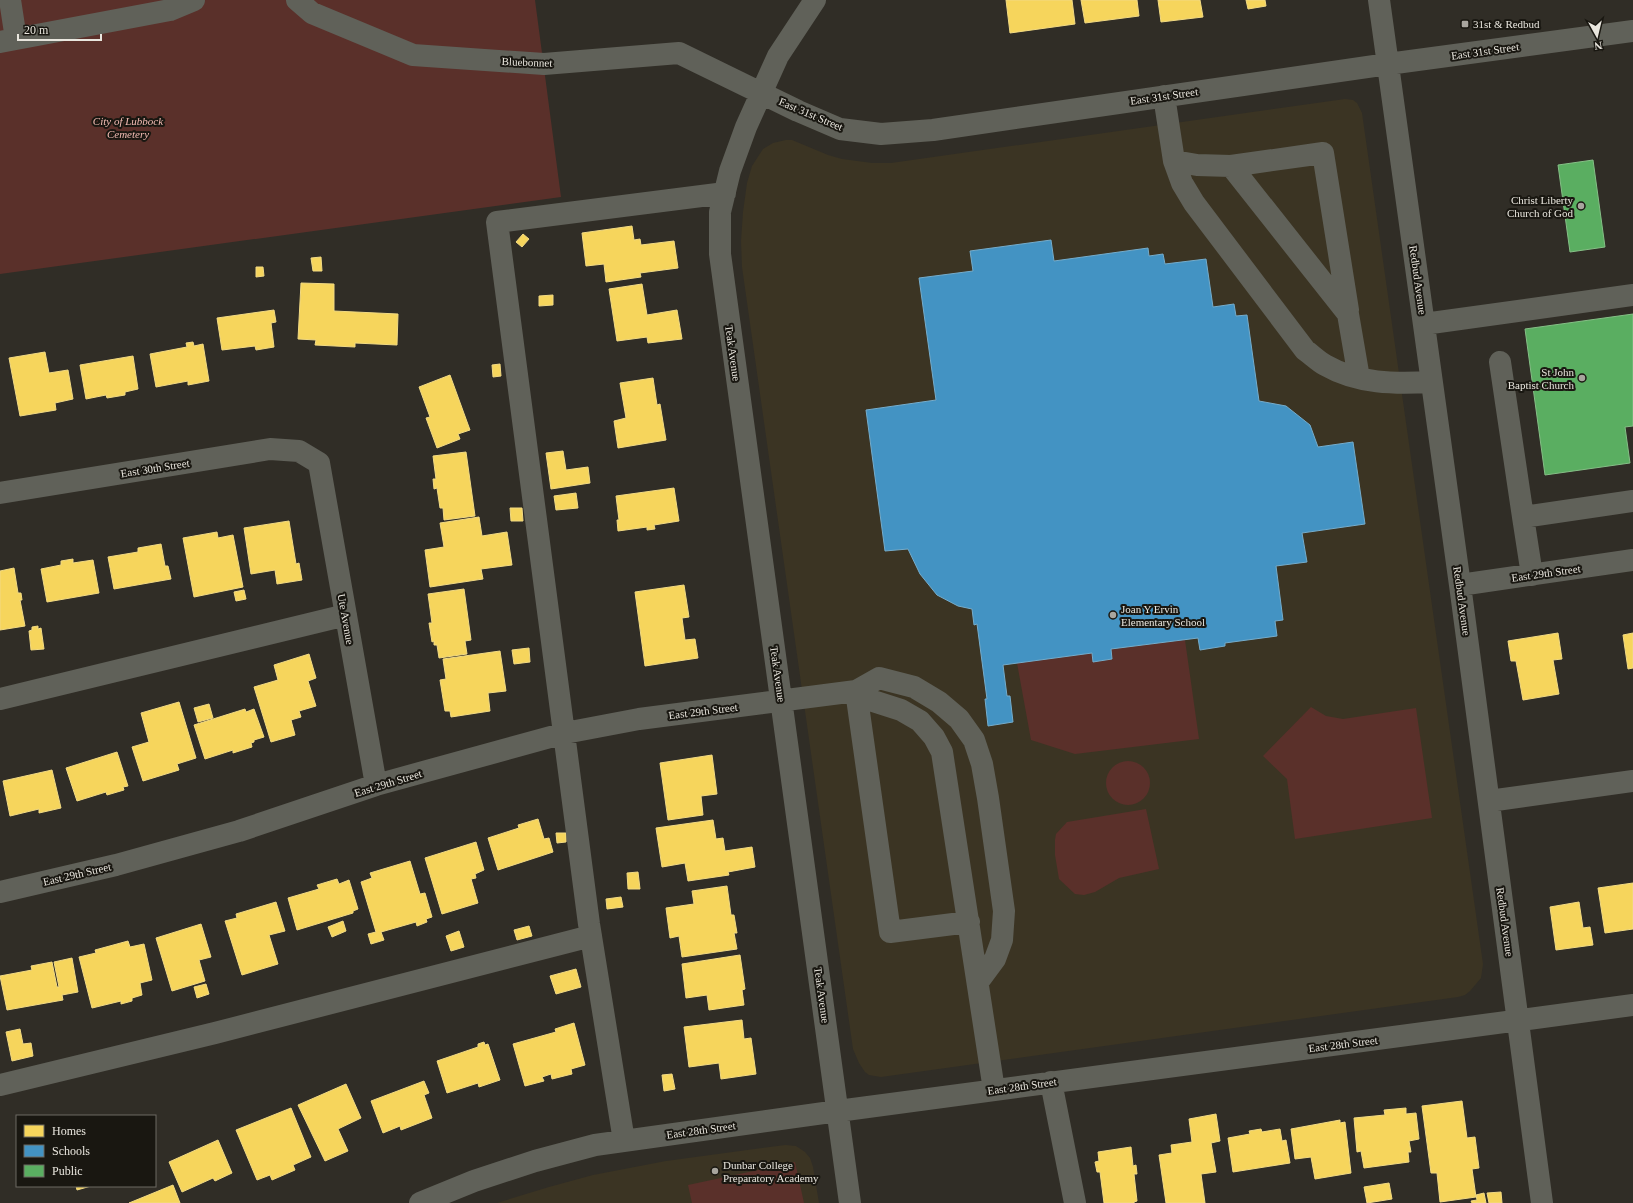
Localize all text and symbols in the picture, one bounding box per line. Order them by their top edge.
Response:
scale bar [18,16,101,42]
north arrow [1577,16,1617,56]
place label: 31st & Redbud [1473,18,1540,30]
marker: 31st & Redbud [1460,19,1470,29]
text: 20 m [24,23,49,37]
text: N [1594,39,1603,52]
street label: East 31st Street [1450,40,1520,62]
street label: Bluebonnet [501,55,553,69]
street label: East 31st Street [1129,85,1199,107]
street label: East 31st Street [777,95,845,133]
park label: City of Lubbock Cemetery [93,115,164,140]
place label: Christ Liberty Church of God [1507,194,1573,219]
marker: Christ Liberty Church of God [1576,201,1586,211]
street label: Redbud Avenue [1407,245,1429,315]
street label: Teak Avenue [723,324,743,382]
place label: St John Baptist Church [1508,366,1574,391]
marker: St John Baptist Church [1577,373,1587,383]
street label: East 30th Street [120,457,190,479]
street label: East 29th Street [1511,562,1581,584]
street label: Redbud Avenue [1451,566,1473,636]
street label: Ute Avenue [336,593,356,645]
place label: Joan Y Ervin Elementary School [1121,603,1205,628]
marker: Joan Y Ervin Elementary School [1108,610,1118,620]
street label: Teak Avenue [768,645,788,703]
street label: East 29th Street [668,701,738,721]
street label: East 29th Street [353,767,423,799]
street label: East 29th Street [42,860,112,888]
street label: Redbud Avenue [1494,887,1516,957]
street label: Teak Avenue [812,966,832,1024]
street label: East 28th Street [1308,1034,1378,1054]
street label: East 28th Street [987,1075,1057,1097]
legend [16,1115,156,1187]
street label: East 28th Street [666,1119,736,1141]
text: Homes [52,1124,86,1138]
text: Schools [52,1144,90,1158]
place label: Dunbar College Preparatory Academy [723,1159,819,1184]
text: Public [52,1164,83,1178]
marker: Dunbar College Preparatory Academy [710,1166,720,1176]

